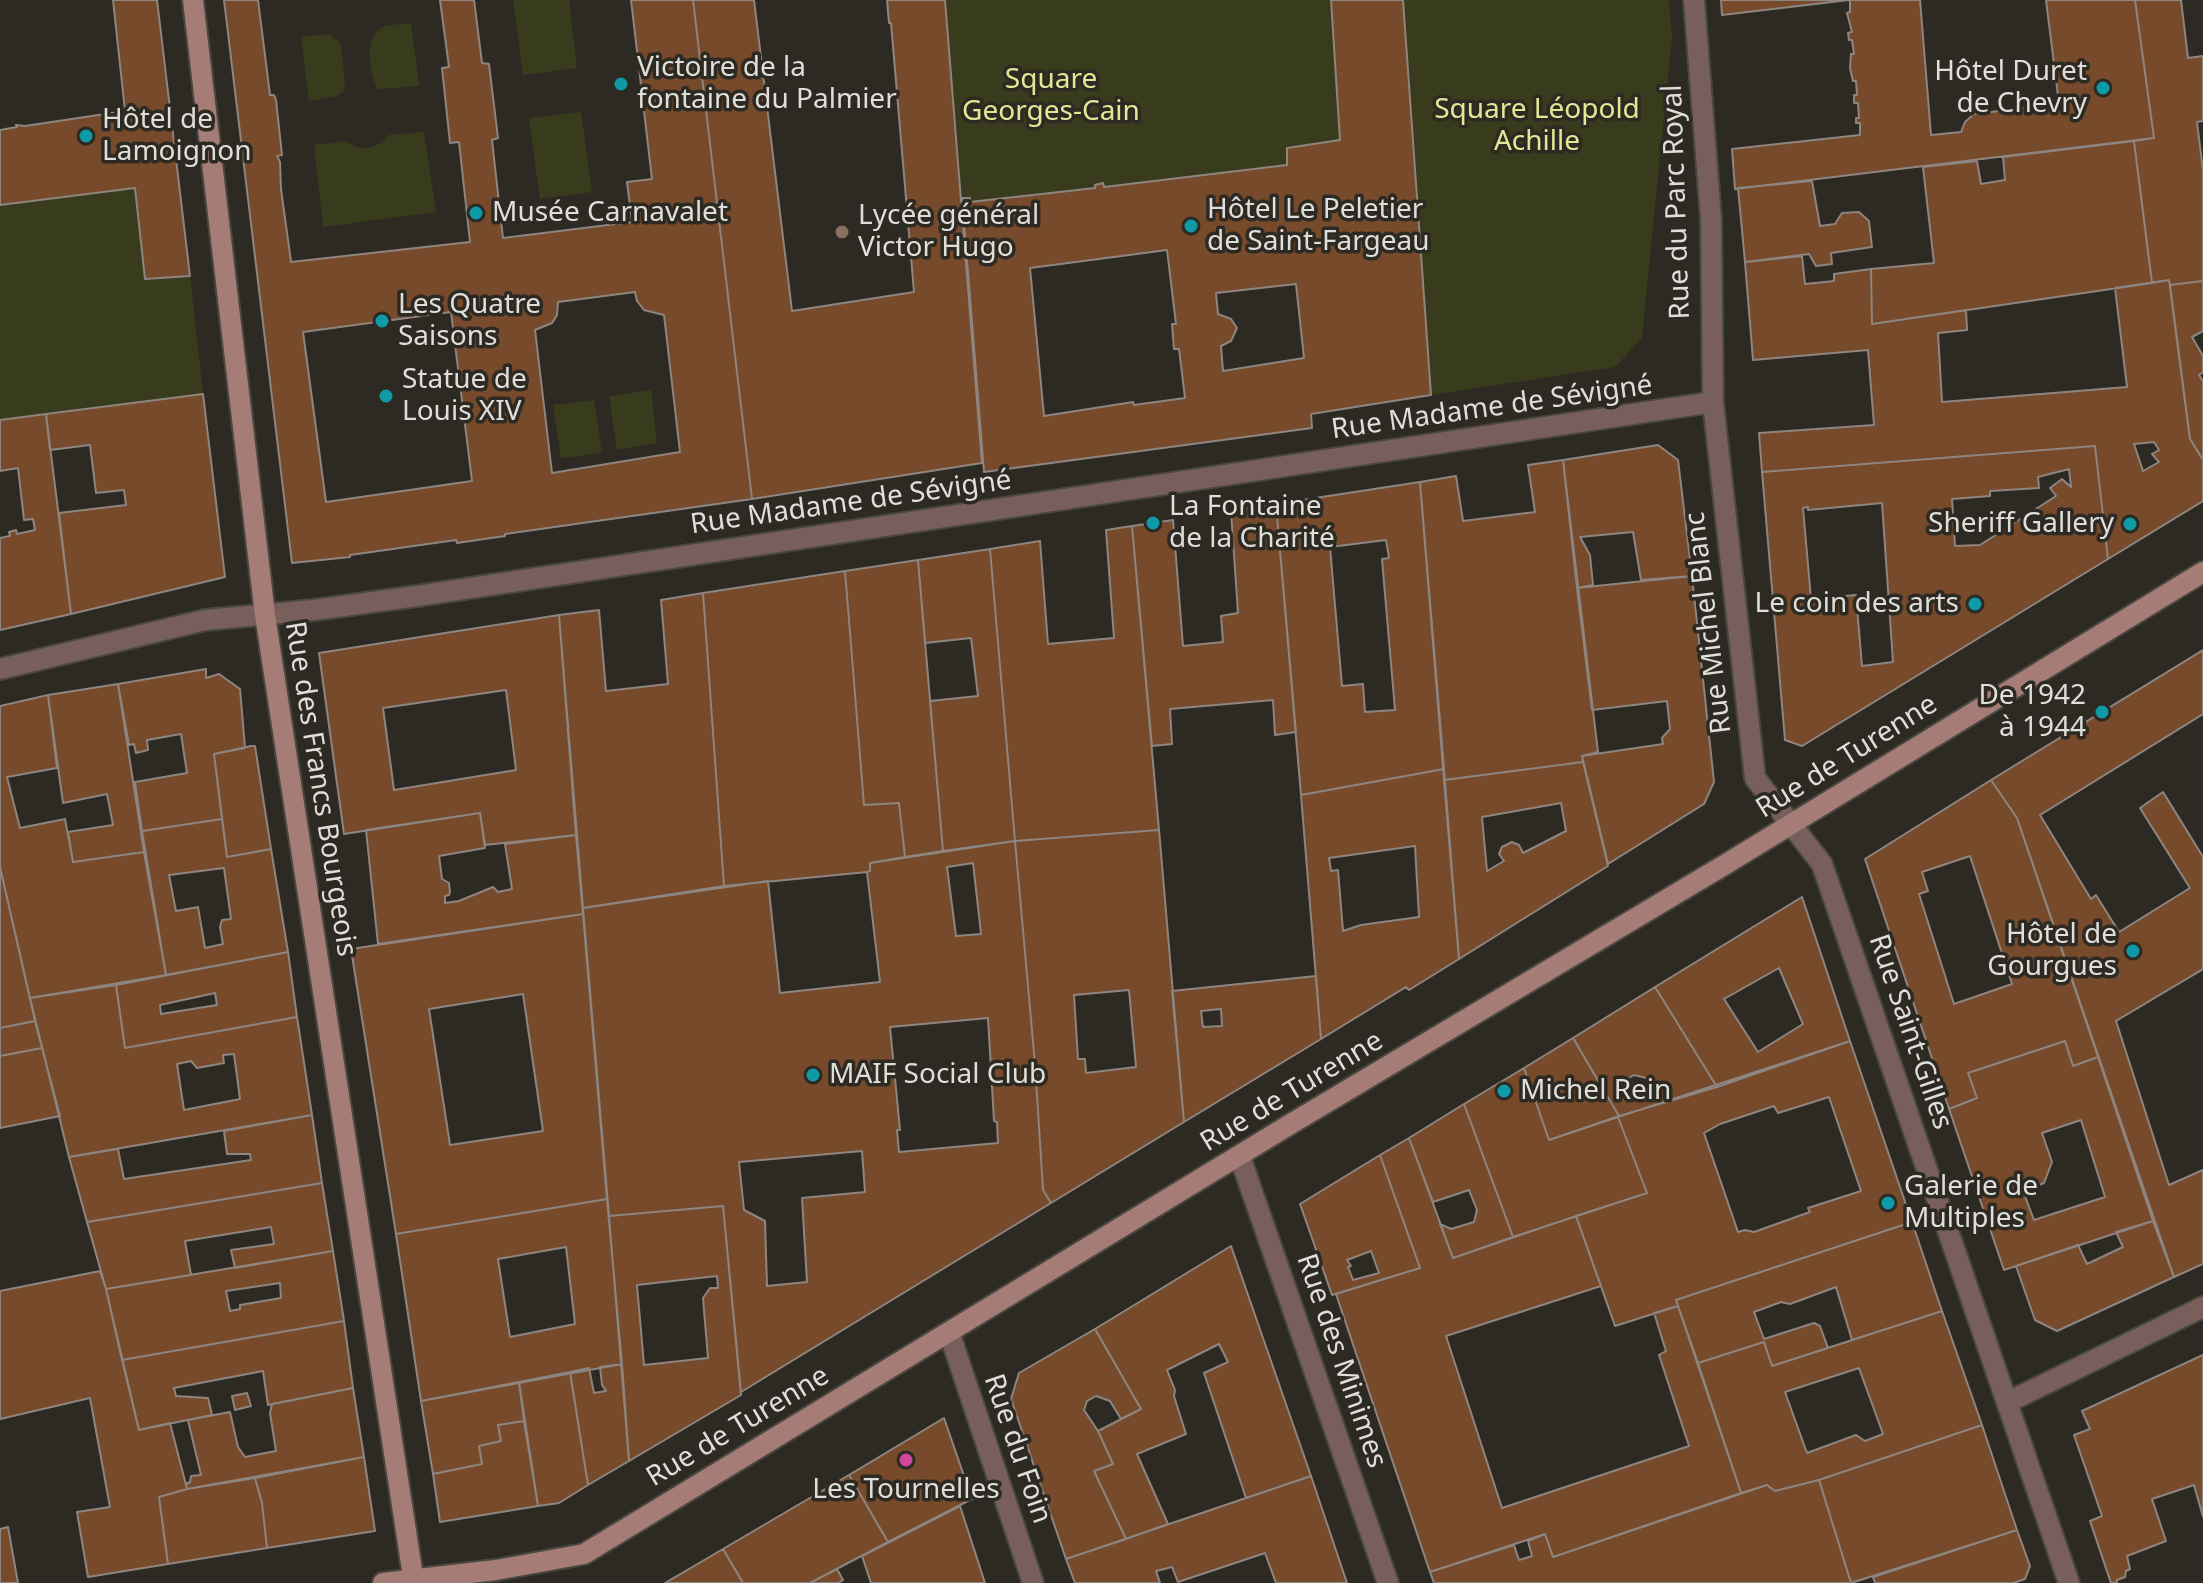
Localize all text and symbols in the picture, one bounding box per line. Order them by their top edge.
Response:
place label: Victoire de la fontaine du Palmier [637,51,897,117]
place label: Hôtel Duret de Chevry [1934,55,2087,121]
park label: Square Georges-Cain [962,63,1140,129]
marker: Victoire de la fontaine du Palmier [612,75,630,93]
marker: Hôtel Duret de Chevry [2094,79,2112,97]
street label: Rue du Parc Royal [1656,84,1698,320]
park label: Square Léopold Achille [1434,93,1640,159]
place label: Hôtel de Lamoignon [102,103,251,169]
marker: Hôtel de Lamoignon [77,127,95,145]
place label: Hôtel Le Peletier de Saint-Fargeau [1207,193,1430,259]
place label: Musée Carnavalet [492,196,728,230]
place label: Lycée général Victor Hugo [858,199,1039,265]
marker: Musée Carnavalet [467,204,485,222]
marker: Hôtel Le Peletier de Saint-Fargeau [1182,217,1200,235]
marker: Lycée général Victor Hugo [833,223,851,241]
place label: Les Quatre Saisons [398,288,541,354]
marker: Les Quatre Saisons [373,312,391,330]
place label: Statue de Louis XIV [402,363,527,429]
street label: Rue Madame de Sévigné [1329,369,1655,447]
marker: Statue de Louis XIV [377,387,395,405]
street label: Rue Madame de Sévigné [688,464,1014,542]
place label: La Fontaine de la Charité [1169,490,1335,556]
place label: Sheriff Gallery [1928,507,2114,541]
street label: Rue Michel Blanc [1679,510,1739,736]
marker: La Fontaine de la Charité [1144,514,1162,532]
marker: Sheriff Gallery [2121,515,2139,533]
place label: Le coin des arts [1755,587,1959,621]
marker: Le coin des arts [1966,595,1984,613]
street label: Rue des Francs Bourgeois [277,619,363,959]
place label: De 1942 à 1944 [1978,679,2086,745]
street label: Rue de Turenne [1750,688,1944,826]
marker: De 1942 à 1944 [2093,703,2111,721]
place label: Hôtel de Gourgues [1987,918,2117,984]
street label: Rue Saint-Gilles [1861,930,1959,1134]
marker: Hôtel de Gourgues [2124,942,2142,960]
street label: Rue de Turenne [1195,1024,1389,1160]
place label: MAIF Social Club [829,1058,1046,1092]
marker: MAIF Social Club [804,1066,822,1084]
place label: Michel Rein [1520,1074,1671,1108]
marker: Michel Rein [1495,1082,1513,1100]
place label: Galerie de Multiples [1904,1170,2038,1236]
marker: Galerie de Multiples [1879,1194,1897,1212]
street label: Rue des Minimes [1289,1250,1393,1472]
street label: Rue de Turenne [641,1359,835,1495]
street label: Rue du Foin [976,1370,1058,1528]
marker: Les Tournelles [897,1451,915,1469]
place label: Les Tournelles [812,1473,1000,1507]

